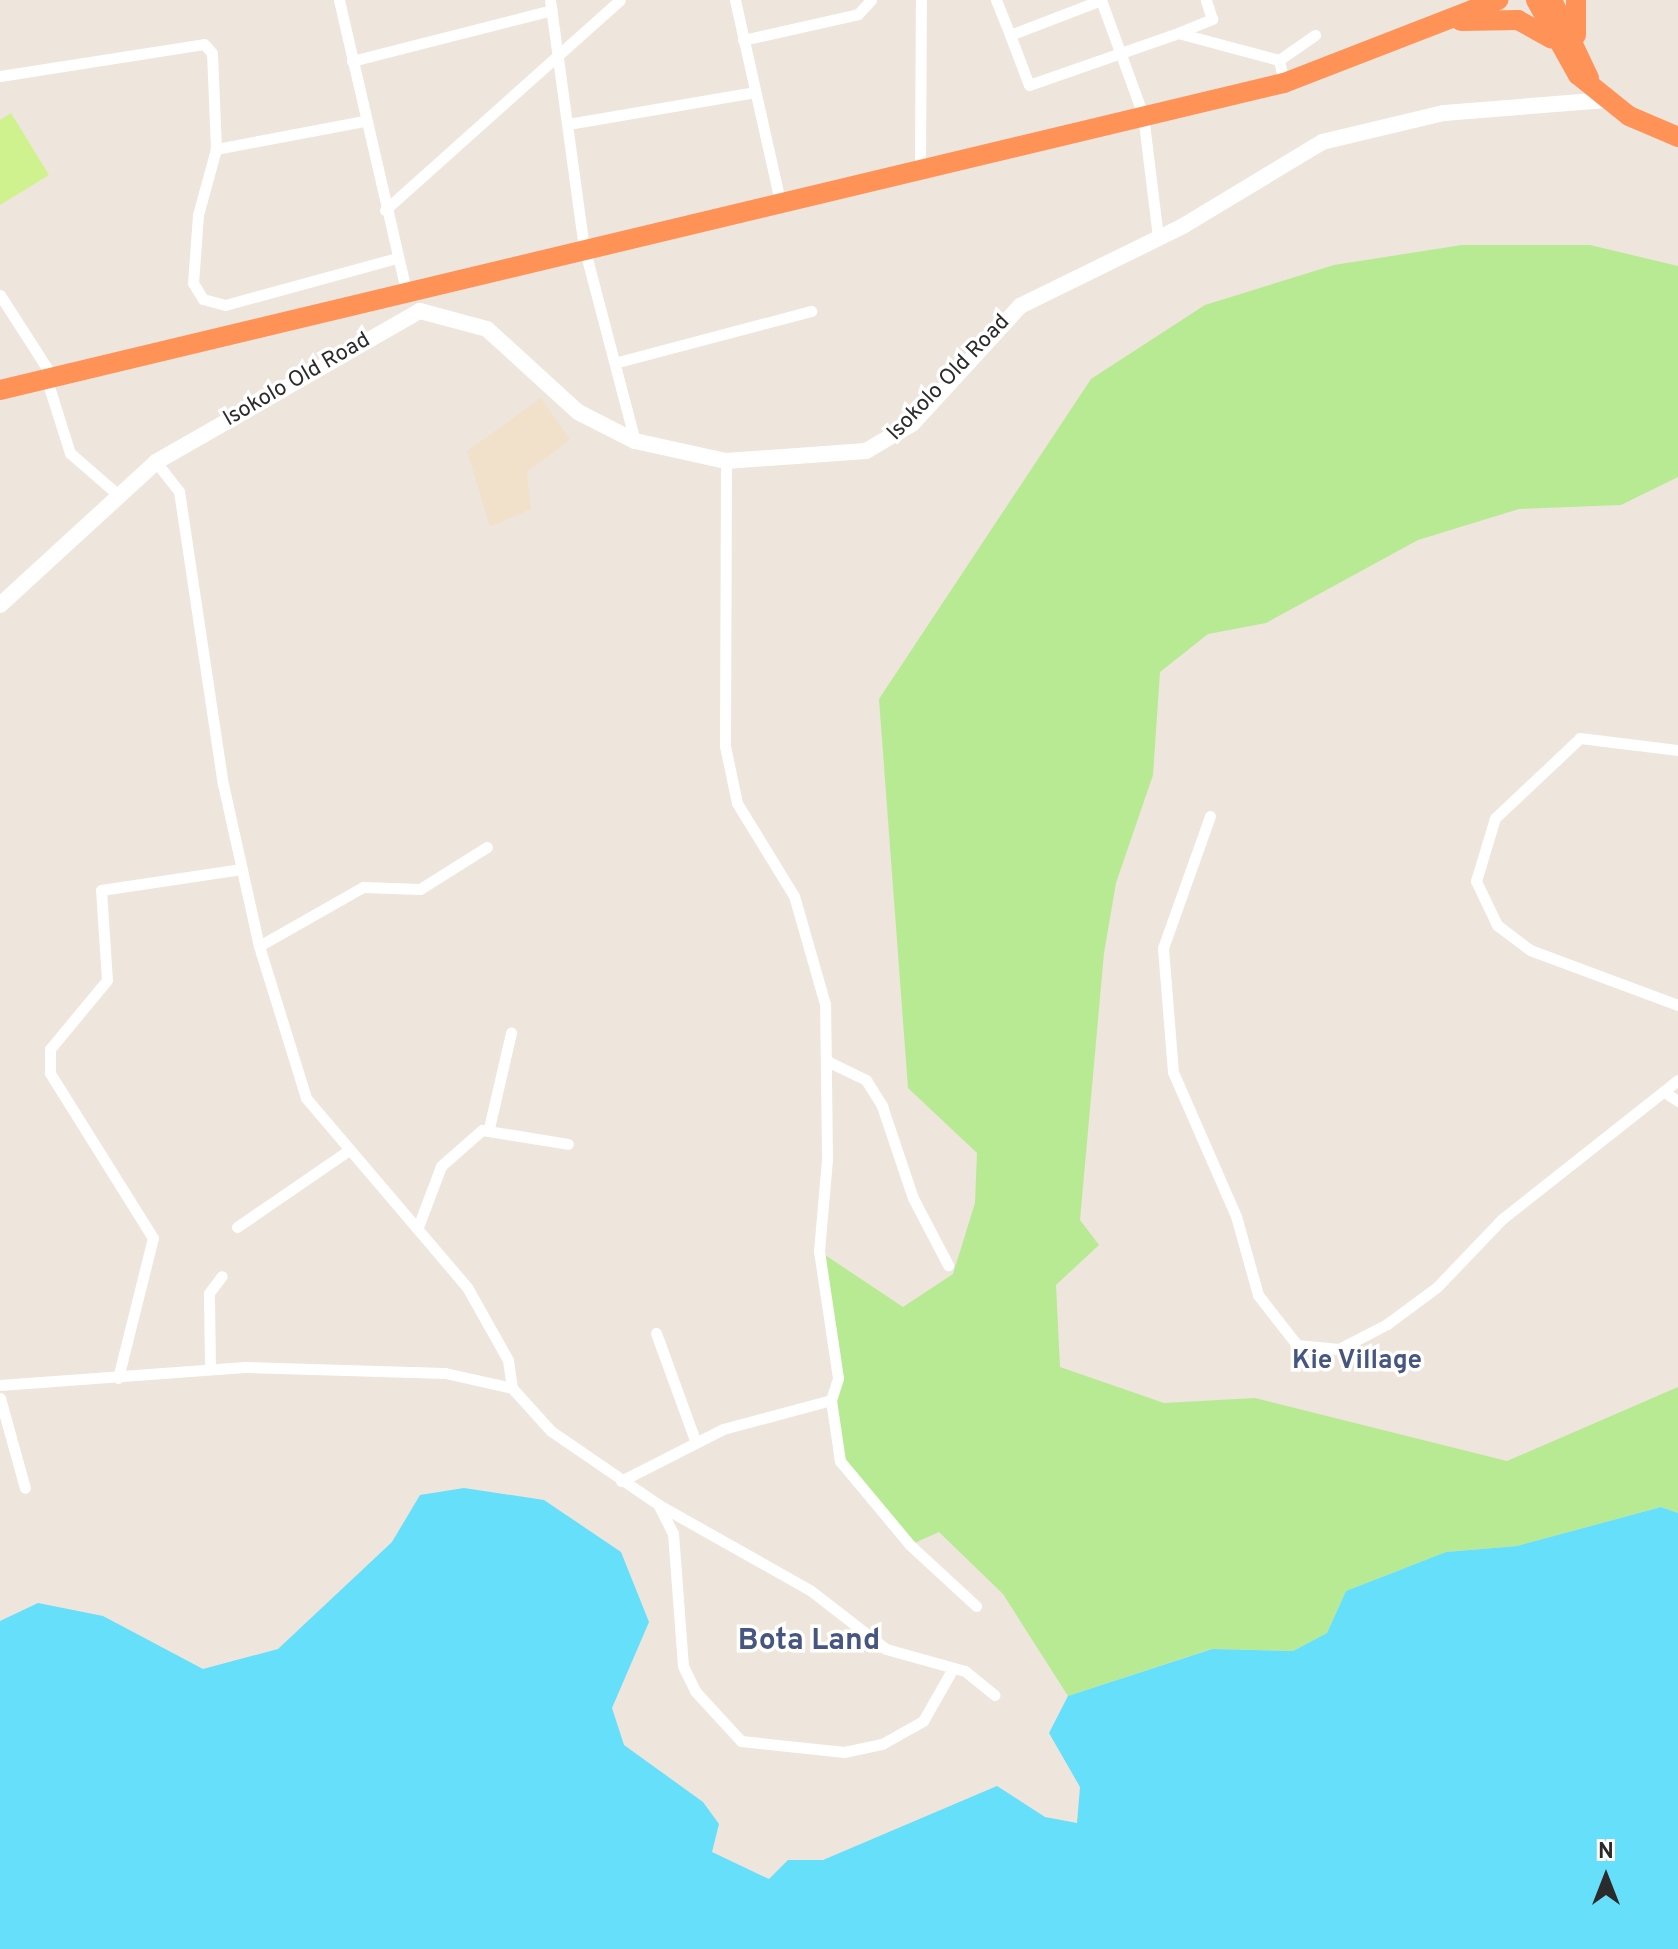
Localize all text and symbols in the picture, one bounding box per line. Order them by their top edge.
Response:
street label: Isokolo Old Road [882,310,1016,446]
street label: Isokolo Old Road [219,327,375,433]
district label: Kie Village [1292,1346,1422,1378]
district label: Bota Land [738,1624,880,1660]
north arrow [1566,1837,1646,1917]
text: N [1598,1839,1614,1866]

